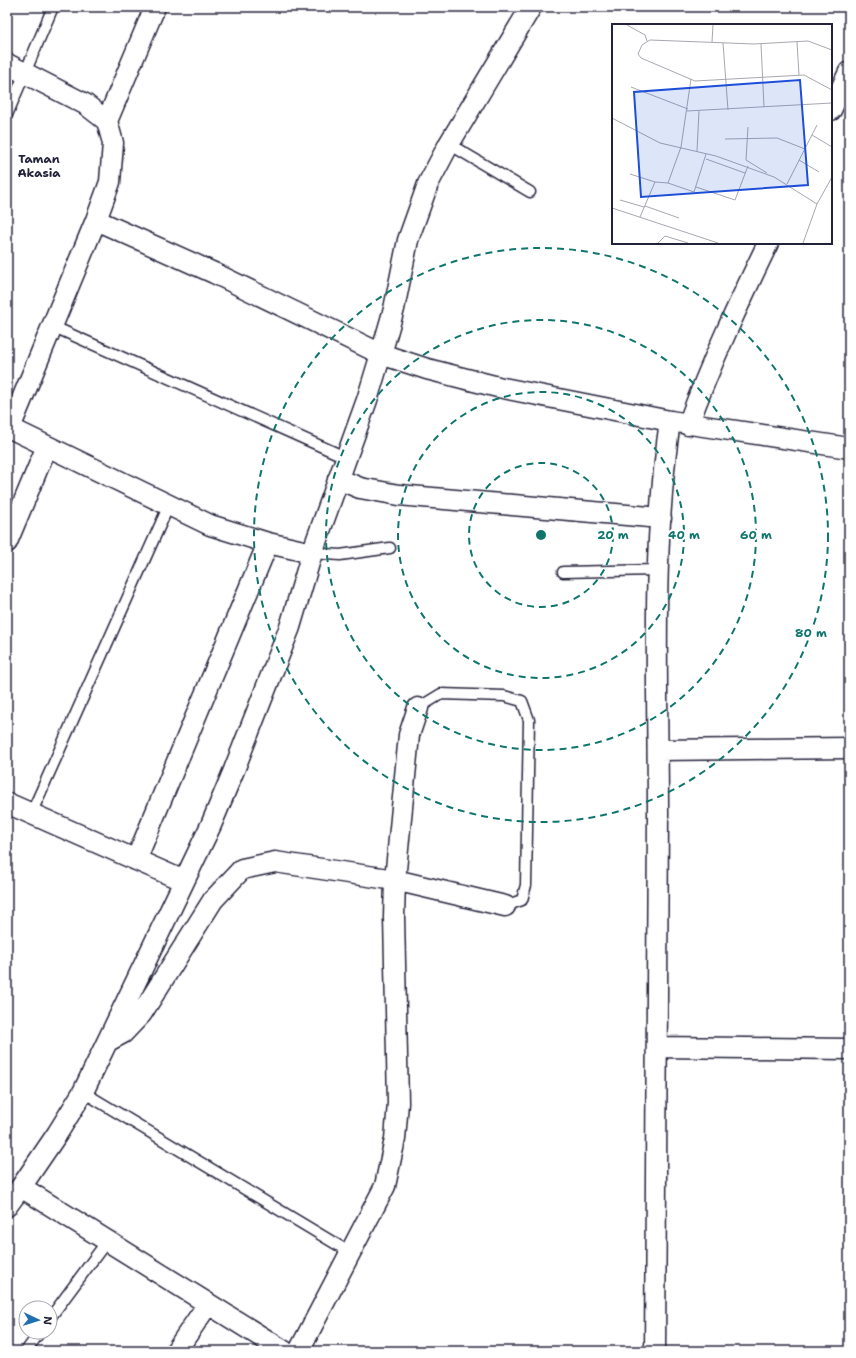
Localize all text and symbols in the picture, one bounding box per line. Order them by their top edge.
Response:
inset map [612,24,832,244]
district label: Taman Akasia [17,151,61,181]
text: 20 m [597,527,629,543]
text: 40 m [668,527,700,543]
text: 60 m [740,527,772,543]
centre of rings [534,528,548,542]
text: 80 m [795,625,827,641]
north arrow [18,1300,58,1340]
text: N [40,1316,55,1326]

